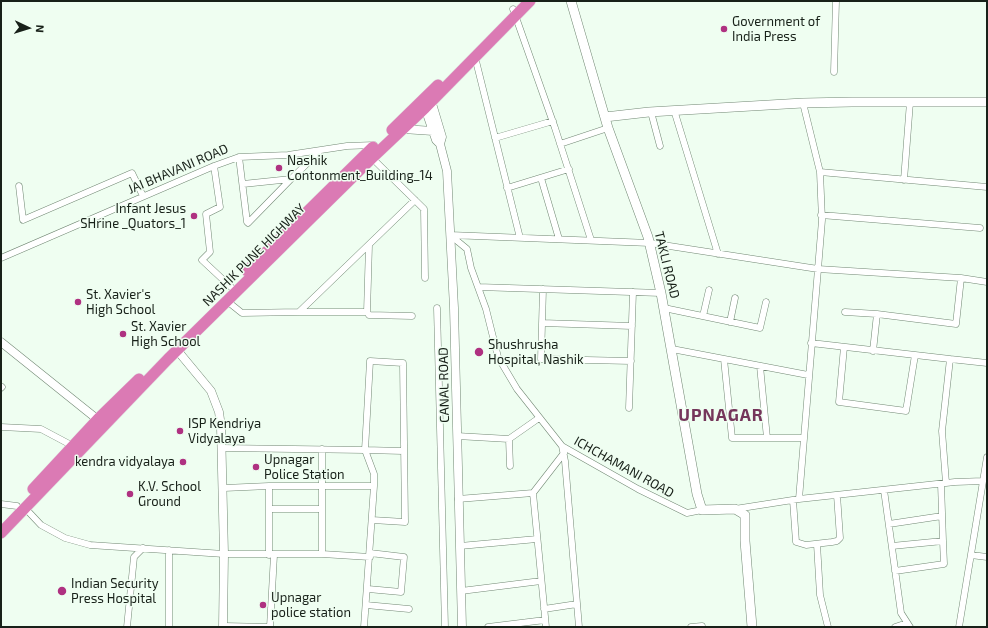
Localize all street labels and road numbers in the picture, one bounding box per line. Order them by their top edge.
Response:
street label: JAI BHAVANI ROAD [125,141,231,197]
street label: NASHIK PUNE HIGHWAY [199,200,309,310]
street label: TAKLI ROAD [651,230,683,300]
street label: CANAL ROAD [436,347,452,423]
street label: ICHCHAMANI ROAD [571,433,677,501]

